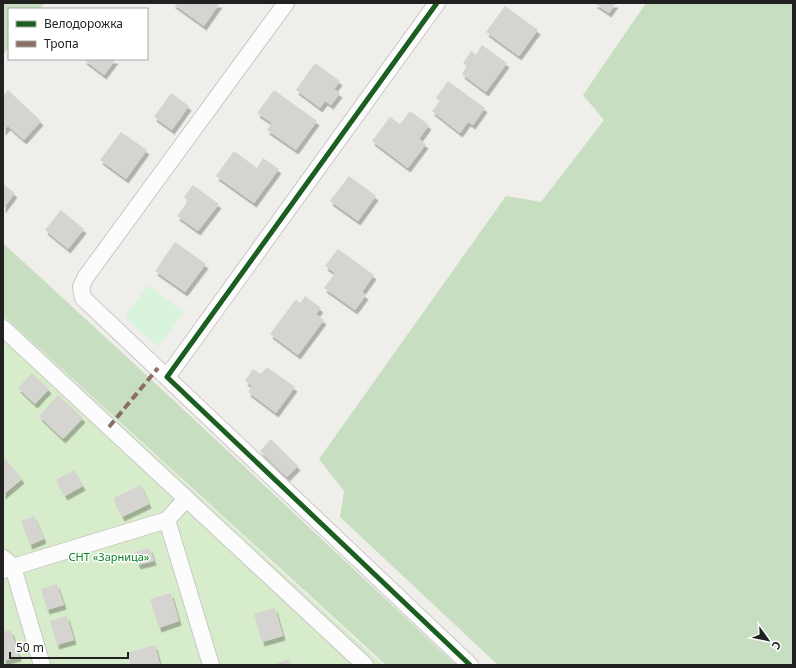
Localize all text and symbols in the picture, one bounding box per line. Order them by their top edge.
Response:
legend [8,8,148,60]
text: Велодорожка [44,15,123,32]
text: Тропа [44,35,79,52]
park label: СНТ «Зарница» [69,549,150,564]
north arrow [748,620,788,660]
scale bar [10,634,128,660]
text: 50 m [16,639,44,656]
text: С [769,639,785,653]

